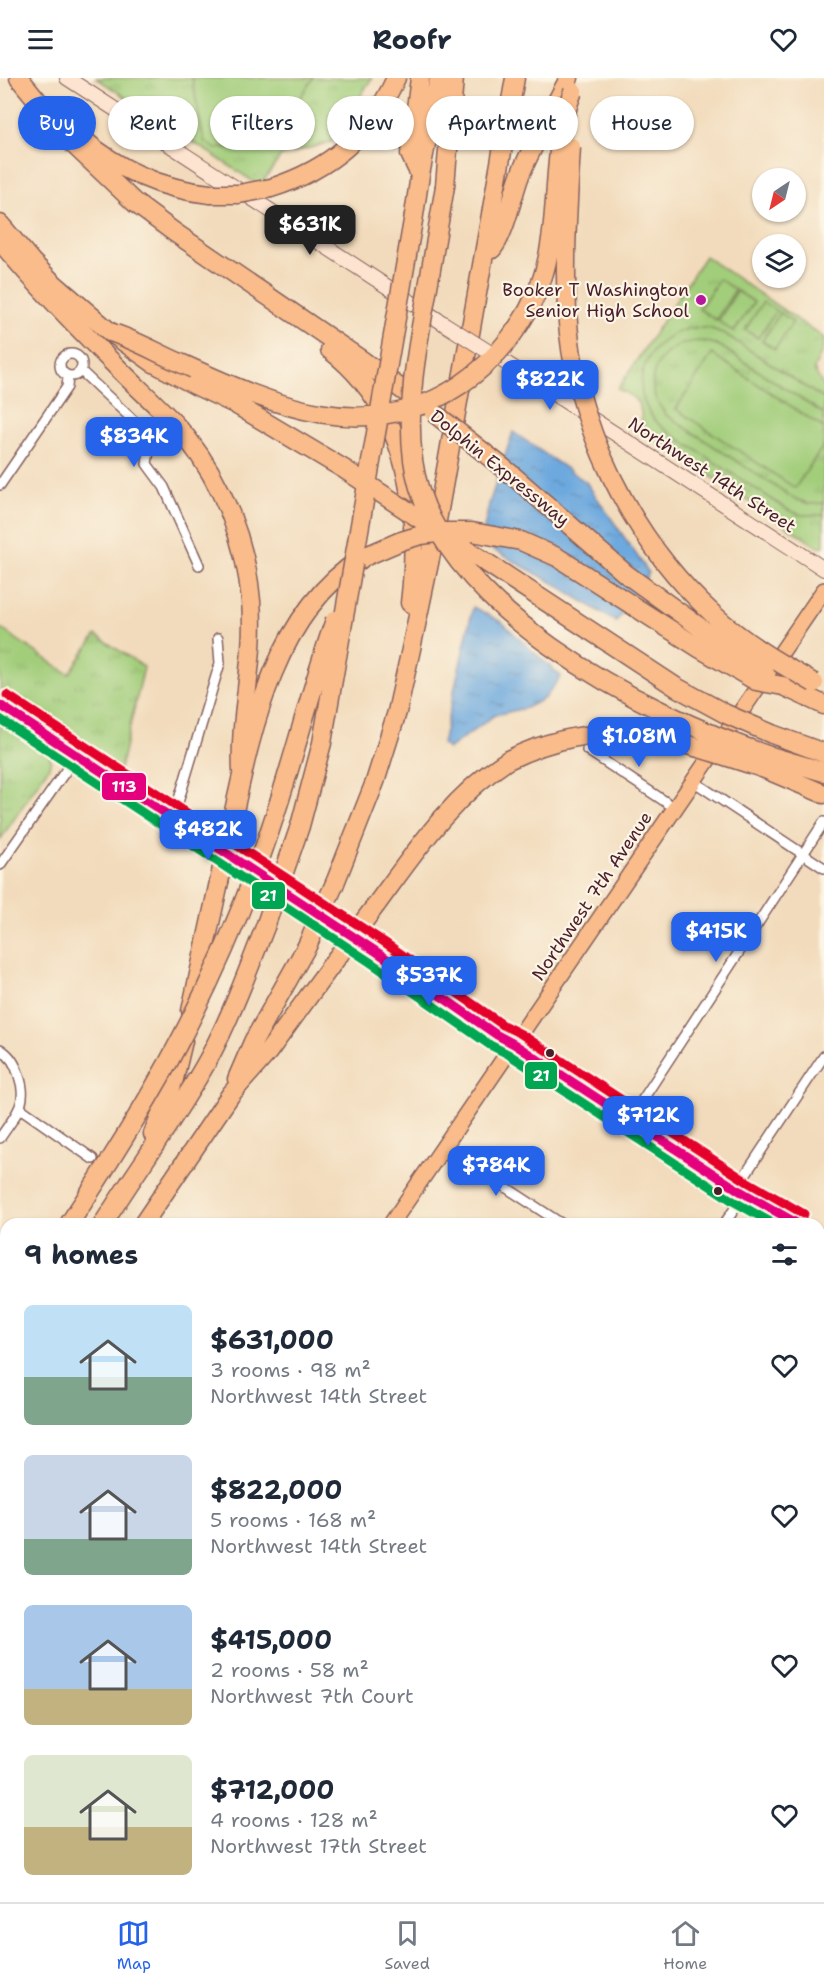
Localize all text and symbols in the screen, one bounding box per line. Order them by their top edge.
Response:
text: Roofr [372,21,452,58]
icon: menu [24,23,57,56]
icon: heart [767,23,800,56]
chip: Buy [18,96,96,150]
chip: Rent [108,96,198,150]
chip: Filters [210,96,315,150]
chip: New [327,96,414,150]
chip: Apartment [426,96,578,150]
chip: House [590,96,694,150]
north arrow [752,168,806,222]
map controls [752,168,806,288]
pin: $631K [268,205,352,256]
text: $631K [279,211,342,237]
button: layers [752,234,806,288]
place label: Booker T Washington Senior High School [502,278,690,323]
marker: Booker T Washington Senior High School [694,293,708,307]
pin: $822K [508,360,592,411]
text: $822K [516,366,584,392]
street label: Dolphin Expressway [425,404,575,532]
street label: Northwest 14th Street [623,412,801,538]
pin: $834K [92,417,176,468]
text: $834K [99,423,169,449]
pin: $1.08M [590,717,688,768]
text: $1.08M [602,723,676,749]
line badge: 113 [101,772,147,801]
text: 113 [111,776,137,797]
street label: Northwest 7th Avenue [526,807,658,985]
pin: $482K [166,810,250,861]
text: $482K [174,816,242,842]
line badge: 21 [251,881,286,910]
text: 21 [259,885,277,906]
pin: $415K [674,912,758,963]
text: $415K [685,918,747,944]
pin: $537K [387,956,471,1007]
text: $537K [396,962,462,988]
unlabelled marker [544,1047,556,1059]
line badge: 21 [524,1061,558,1090]
text: 21 [532,1065,550,1086]
pin: $712K [606,1096,690,1147]
text: $712K [617,1102,679,1128]
pin: $784K [454,1146,538,1197]
text: $784K [462,1152,530,1178]
unlabelled marker [712,1185,724,1197]
text: 9 homes [24,1237,138,1272]
icon: filters [768,1238,801,1271]
text: $631,000 [210,1322,334,1357]
icon: home [72,1329,144,1401]
icon: heart [768,1349,801,1382]
text: 3 rooms · 98 m² [210,1357,371,1383]
text: Northwest 14th Street [210,1383,427,1409]
text: $822,000 [210,1472,343,1507]
icon: home [72,1479,144,1551]
icon: heart [768,1499,801,1532]
text: 5 rooms · 168 m² [210,1507,376,1533]
text: Northwest 14th Street [210,1533,427,1559]
text: $415,000 [210,1622,332,1657]
icon: home [72,1629,144,1701]
icon: heart [768,1649,801,1682]
text: 2 rooms · 58 m² [210,1657,369,1683]
text: Northwest 7th Court [210,1683,414,1709]
text: $712,000 [210,1772,335,1807]
icon: home [72,1779,144,1851]
icon: heart [768,1799,801,1832]
text: 4 rooms · 128 m² [210,1807,378,1833]
text: Northwest 17th Street [210,1833,427,1859]
tab: Map [117,1917,151,1974]
tab: Saved [384,1917,430,1974]
tab: Home [663,1917,707,1974]

